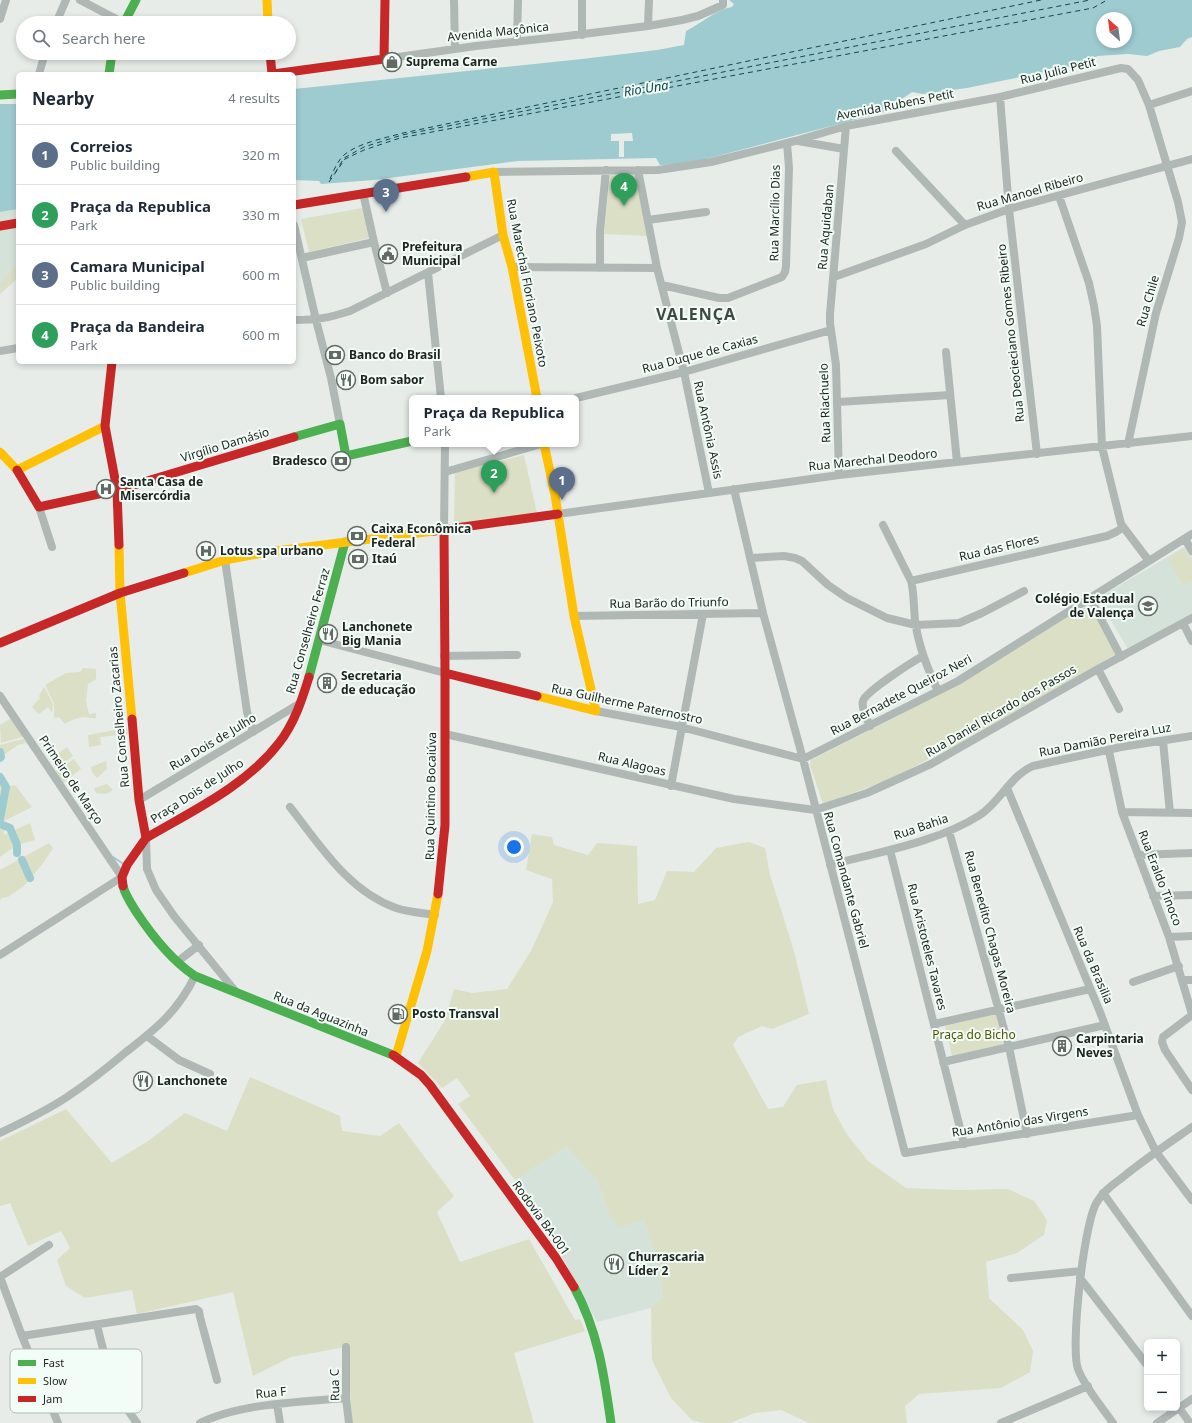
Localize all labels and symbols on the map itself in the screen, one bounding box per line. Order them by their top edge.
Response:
north arrow [1096,12,1132,48]
street label: Avenida Maçônica [446,18,550,45]
shop icon: Suprema Carne [381,51,403,73]
place label: Suprema Carne [406,53,498,70]
street label: Rua Julia Petit [1018,53,1098,88]
water label: Rio Una [622,75,670,100]
street label: Avenida Rubens Petit [835,85,956,124]
street label: Rua Marcílio Dias [765,164,784,262]
street label: Rua Manoel Ribeiro [975,168,1085,215]
pin: 4 [611,173,637,206]
pin: 3 [373,179,399,212]
street label: Rua Aquidaban [813,183,838,271]
street label: Rua Marechal Floriano Peixoto [503,197,552,369]
place label: Prefeitura Municipal [402,238,462,269]
public building icon: Prefeitura Municipal [377,243,399,265]
street label: Rua Deocieciano Gomes Ribeiro [993,243,1028,423]
street label: Rua Chile [1132,273,1163,329]
district label: VALENÇA [656,303,736,325]
street label: Rua Duque de Caxias [640,330,760,377]
bank icon: Banco do Brasil [324,344,346,366]
place label: Banco do Brasil [349,346,440,363]
street label: Rua Riachuelo [815,363,834,443]
restaurant icon: Bom sabor [335,369,357,391]
place label: Bom sabor [360,371,425,388]
street label: Rua Antônia Assis [690,379,727,481]
street label: Virgílio Damásio [179,423,271,466]
street label: Rua Marechal Deodoro [808,444,938,475]
bank icon: Bradesco [330,450,352,472]
place label: Bradesco [272,452,327,469]
pin: 2 [481,460,507,493]
pin: 1 [549,467,575,500]
place label: Santa Casa de Misercórdia [120,473,203,504]
hospital icon: Santa Casa de Misercórdia [95,478,117,500]
place label: Caixa Econômica Federal [371,520,471,551]
bank icon: Caixa Econômica Federal [346,525,368,547]
street label: Rua das Flores [957,530,1041,565]
hospital icon: Lotus spa urbano [195,540,217,562]
place label: Lotus spa urbano [220,542,324,559]
bank icon: Itaú [347,548,369,570]
place label: Itaú [372,550,397,567]
street label: Rua Conselheiro Ferraz [281,566,334,696]
place label: Colégio Estadual de Valença [1035,590,1134,621]
street label: Rua Barão do Triunfo [609,593,729,612]
school or university icon: Colégio Estadual de Valença [1137,595,1159,617]
place label: Lanchonete Big Mania [342,618,413,649]
restaurant icon: Lanchonete Big Mania [317,623,339,645]
street label: Rua Conselheiro Zacarias [104,646,133,788]
street label: Rua Bernadete Queiroz Neri [827,650,975,739]
street label: Rua Daniel Ricardo dos Passos [922,660,1079,761]
place label: Secretaria de educação [341,667,416,698]
building icon: Secretaria de educação [316,672,338,694]
street label: Rua Guilherme Paternostro [550,679,704,728]
street label: Rua Dois de Julho [166,709,259,774]
street label: Rua Damião Pereira Luz [1037,718,1173,761]
street label: Primeiro de Março [35,732,108,828]
street label: Rua Quintino Bocaiúva [421,732,440,860]
street label: Rua Alagoas [596,747,668,780]
street label: Praça Dois de Julho [147,754,247,827]
street label: Rua Comandante Gabriel [820,809,873,950]
street label: Rua Bahia [891,809,950,844]
street label: Rua Eraldo Tinoco [1134,828,1187,928]
your location [504,837,524,857]
street label: Rua Benedito Chagas Moreira [961,849,1020,1015]
street label: Rua Aristoteles Tavares [903,882,952,1012]
street label: Rua da Brasilia [1069,923,1117,1006]
street label: Rua da Aguazinha [271,987,371,1040]
fuel station icon: Posto Transval [387,1003,409,1025]
place label: Posto Transval [412,1005,499,1022]
park label: Praça do Bicho [932,1026,1016,1043]
place label: Carpintaria Neves [1076,1030,1144,1061]
building icon: Carpintaria Neves [1051,1035,1073,1057]
restaurant icon: Lanchonete [132,1070,154,1092]
place label: Lanchonete [157,1072,228,1089]
street label: Rua Antônio das Virgens [951,1102,1090,1141]
street label: Rodovia BA-001 [509,1177,574,1258]
place label: Churrascaria Líder 2 [628,1248,705,1279]
restaurant icon: Churrascaria Líder 2 [603,1253,625,1275]
legend [10,1349,142,1413]
text: Fast [43,1355,64,1370]
street label: Rua C [326,1368,343,1401]
text: Slow [43,1373,67,1388]
street label: Rua F [255,1382,287,1403]
text: Jam [42,1391,62,1406]

